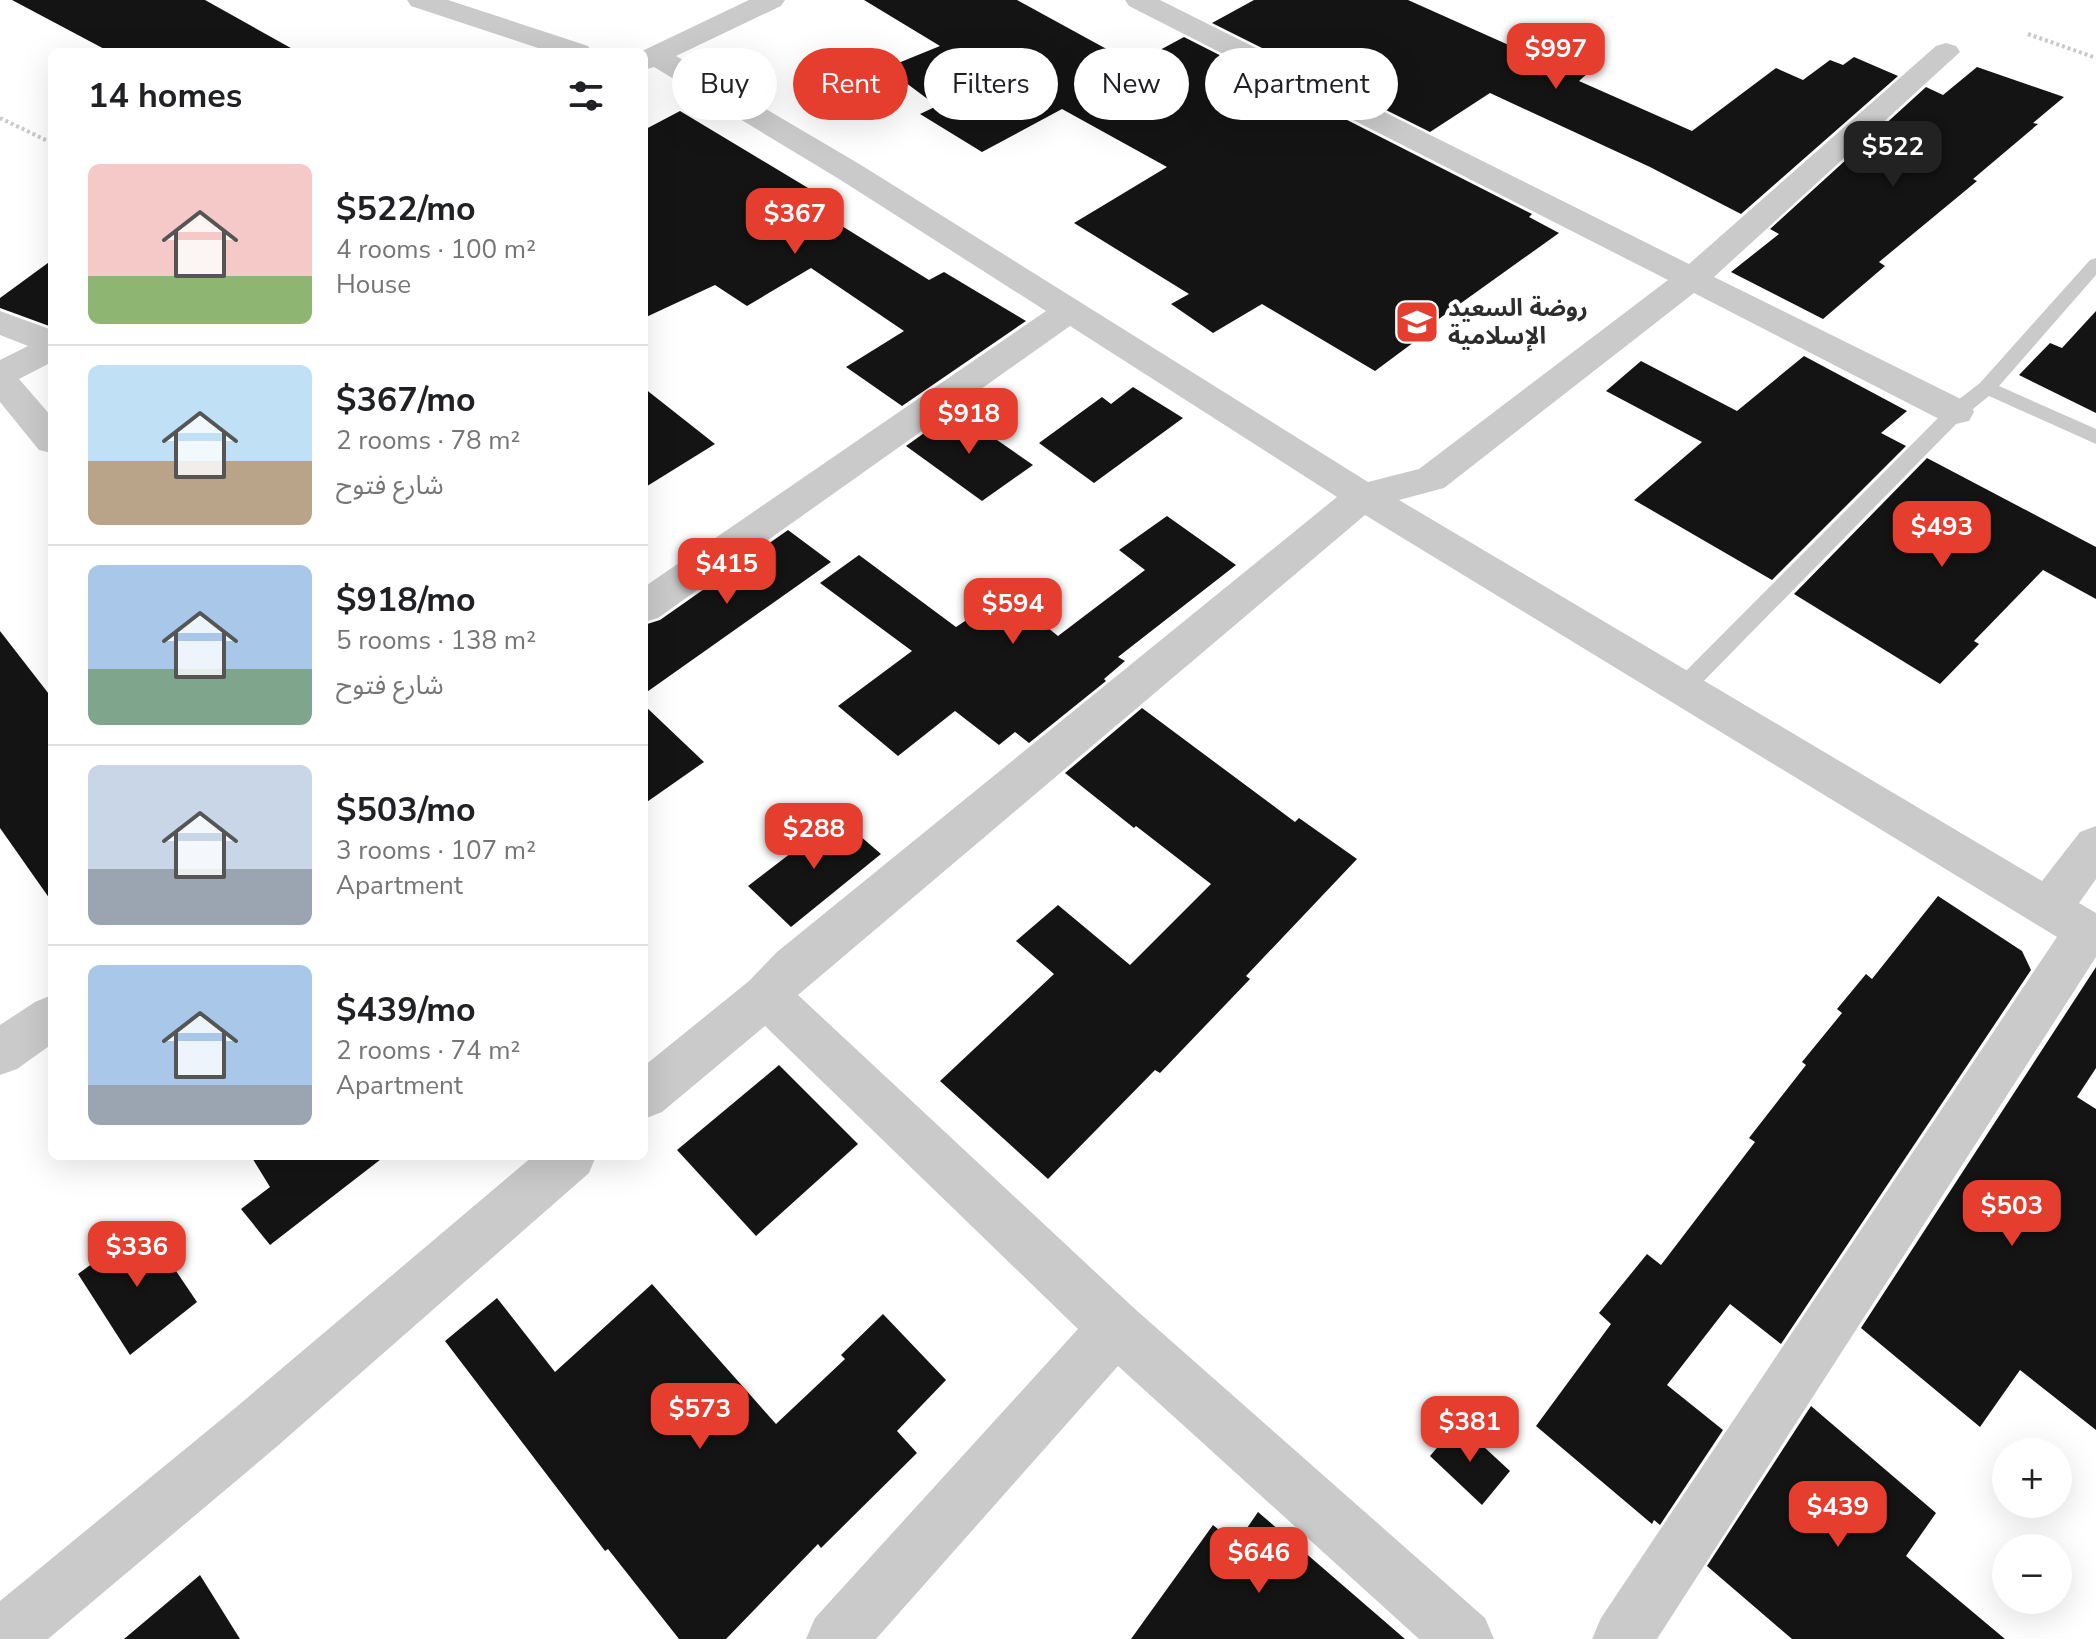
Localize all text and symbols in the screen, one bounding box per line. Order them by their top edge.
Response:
pin: $997 [1509,23,1603,91]
text: $997 [1525,31,1587,66]
chip: Buy [672,48,777,120]
chip: Rent [793,48,908,120]
chip: Filters [924,48,1058,120]
chip: New [1074,48,1189,120]
chip: Apartment [1205,48,1398,120]
text: 14 homes [88,73,242,119]
icon: filters [564,74,608,118]
pin: $522 [1846,121,1940,189]
text: $522 [1862,129,1924,164]
text: $522/mo [336,186,476,232]
pin: $367 [748,188,842,256]
icon: home [152,196,248,292]
text: $367 [764,196,826,231]
text: 4 rooms · 100 m² [336,232,536,267]
text: House [336,267,411,302]
place label: روضة السعيد الإسلامية [1448,292,1588,352]
school or university icon: روضة السعيد الإسلامية [1393,298,1441,346]
text: $367/mo [336,377,476,423]
pin: $918 [922,388,1016,456]
text: $918 [938,396,1000,431]
icon: home [152,397,248,493]
text: 2 rooms · 78 m² [336,423,520,458]
text: شارع فتوح [336,468,444,503]
pin: $493 [1895,501,1989,569]
text: $493 [1911,509,1973,544]
pin: $415 [680,538,774,606]
text: $415 [696,546,758,581]
text: $918/mo [336,577,476,623]
pin: $594 [966,578,1060,646]
text: $594 [982,586,1044,621]
icon: home [152,597,248,693]
text: 5 rooms · 138 m² [336,623,536,658]
text: شارع فتوح [336,668,444,703]
text: $503/mo [336,787,476,833]
icon: home [152,797,248,893]
pin: $288 [767,803,861,871]
text: $288 [783,811,845,846]
text: 3 rooms · 107 m² [336,833,536,868]
text: Apartment [336,868,463,903]
text: $439/mo [336,987,476,1033]
icon: home [152,997,248,1093]
text: 2 rooms · 74 m² [336,1033,520,1068]
text: Apartment [336,1068,463,1103]
pin: $503 [1965,1180,2059,1248]
text: $503 [1981,1188,2043,1223]
pin: $336 [90,1221,184,1289]
text: $336 [106,1229,168,1264]
pin: $573 [653,1383,747,1451]
text: $573 [669,1391,731,1426]
pin: $381 [1423,1396,1517,1464]
text: $381 [1439,1404,1501,1439]
map controls [1992,1438,2072,1614]
button: + [1992,1438,2072,1518]
pin: $439 [1791,1481,1885,1549]
text: $439 [1807,1489,1869,1524]
pin: $646 [1212,1527,1306,1595]
button: − [1992,1534,2072,1614]
text: $646 [1228,1535,1290,1570]

